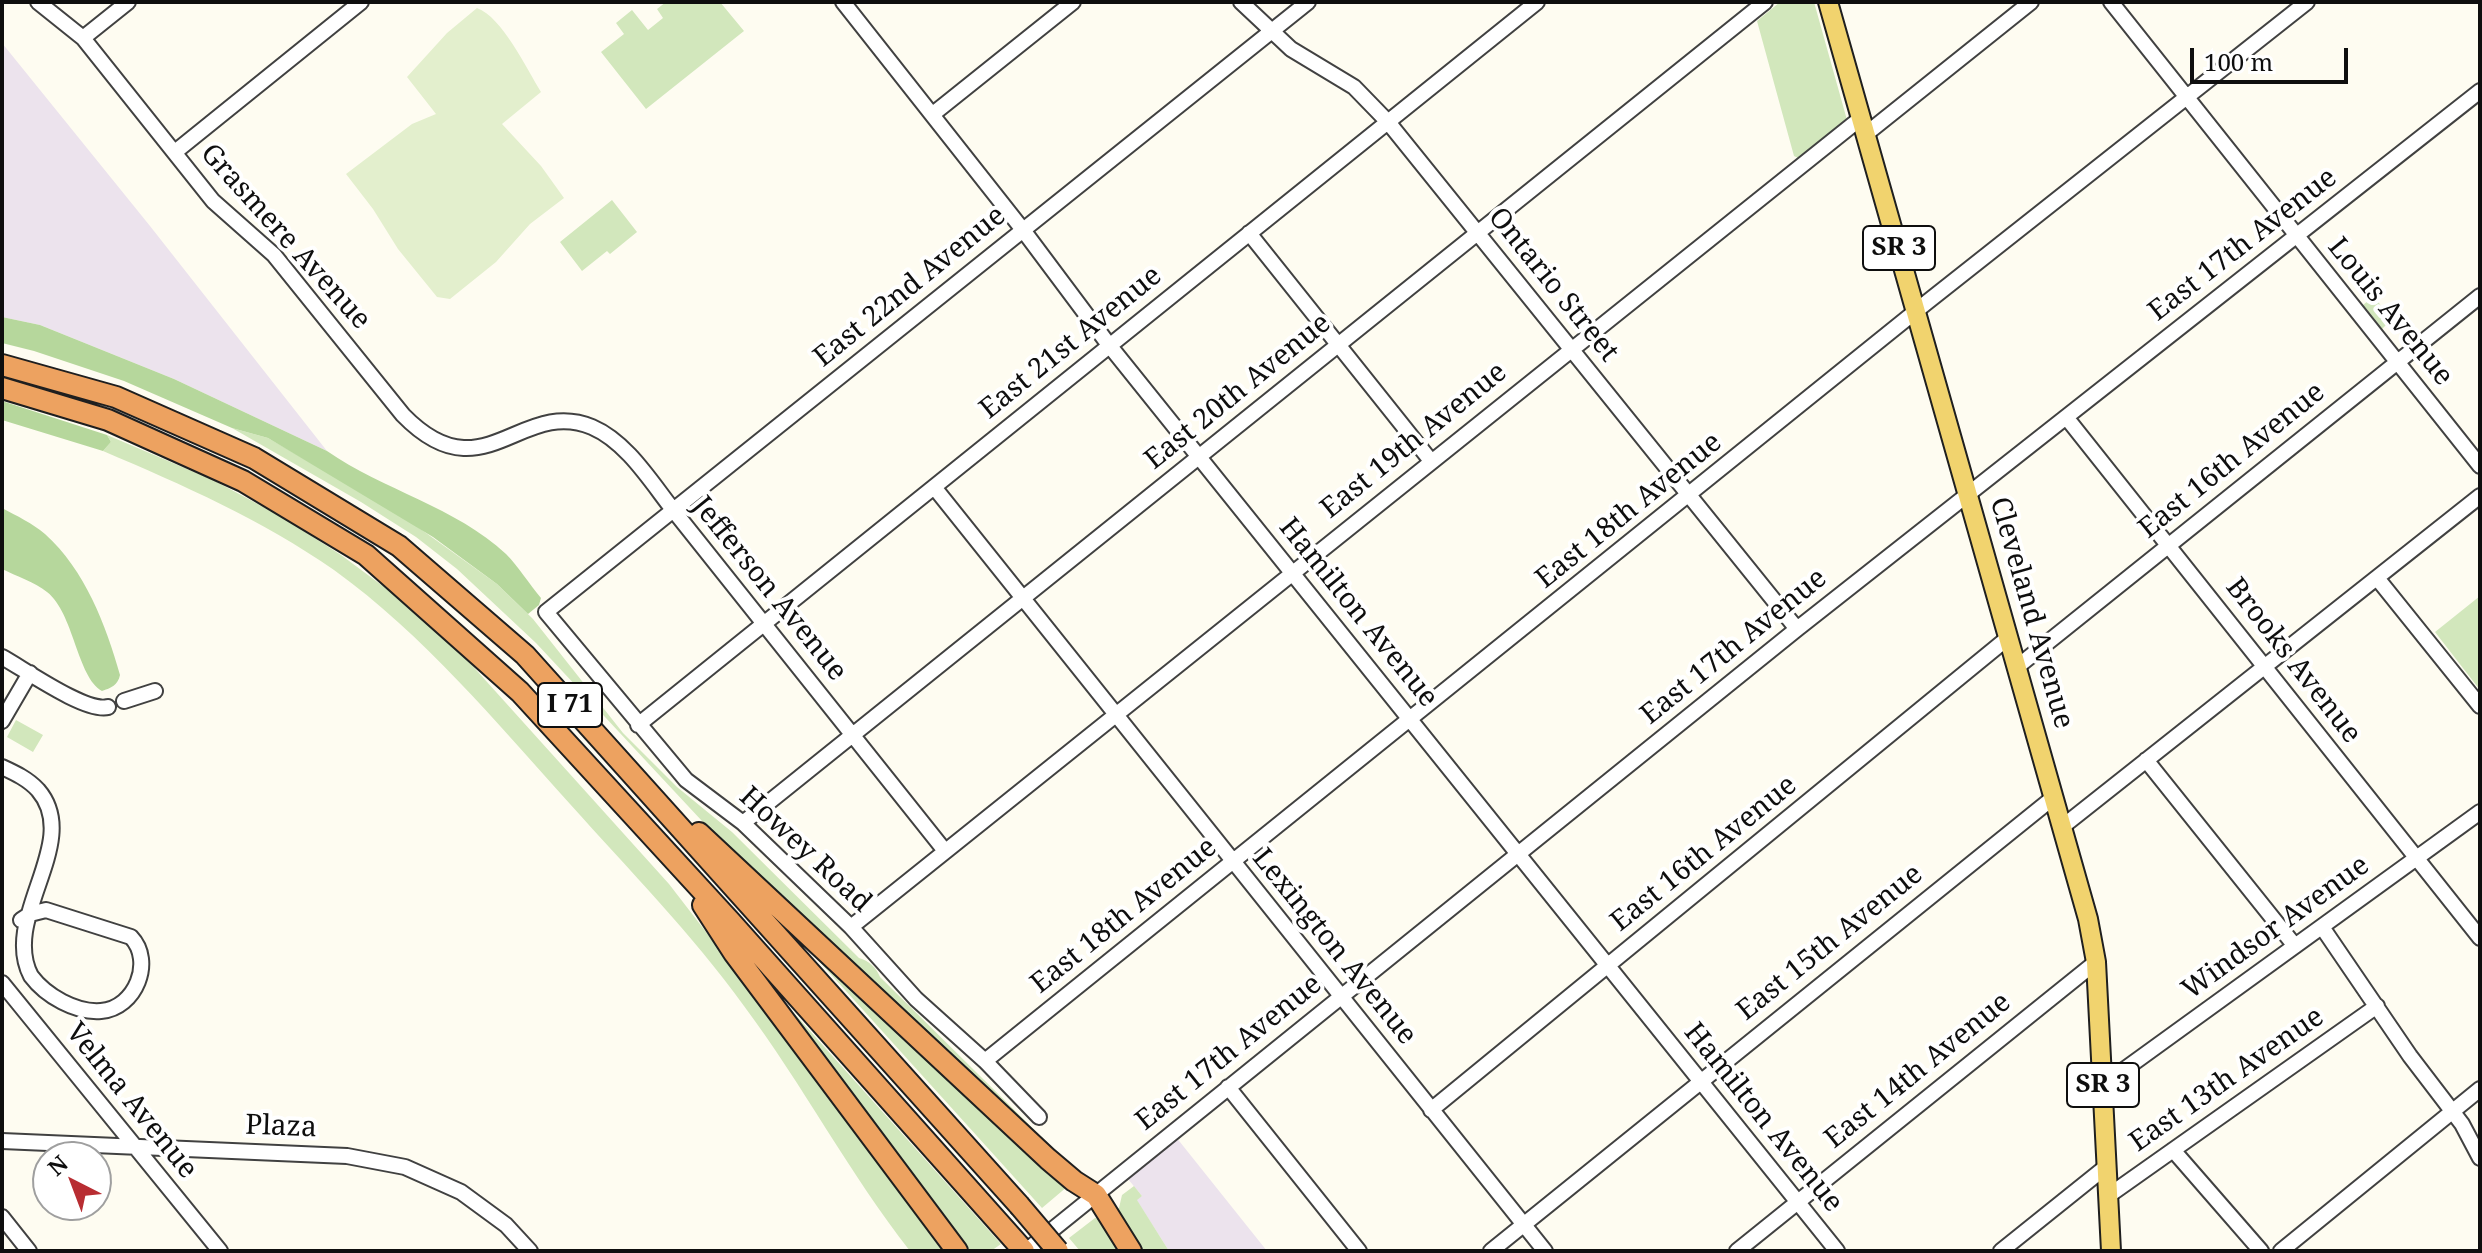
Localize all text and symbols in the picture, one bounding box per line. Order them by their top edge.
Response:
scale bar [2194,32,2352,82]
text: 100 m [2204,45,2273,78]
street label: Grasmere Avenue [193,137,377,337]
street label: East 17th Avenue [2142,161,2344,329]
street label: East 22nd Avenue [807,199,1013,375]
street label: Ontario Street [1481,201,1625,369]
road number: SR 3 [1863,226,1935,270]
street label: Louis Avenue [2320,231,2460,393]
street label: East 21st Avenue [973,259,1169,427]
street label: East 20th Avenue [1138,307,1338,477]
street label: East 19th Avenue [1314,356,1514,526]
street label: East 16th Avenue [2132,376,2332,546]
street label: East 18th Avenue [1529,426,1729,596]
street label: Jefferson Avenue [684,490,854,688]
street label: Cleveland Avenue [1982,493,2080,733]
street label: Hamilton Avenue [1271,512,1445,714]
street label: East 17th Avenue [1634,562,1834,732]
street label: Brooks Avenue [2218,572,2368,750]
road number: I 71 [538,683,602,727]
street label: East 16th Avenue [1604,769,1804,939]
street label: Howey Road [732,780,878,920]
street label: East 18th Avenue [1024,831,1224,1001]
street label: Lexington Avenue [1245,842,1423,1052]
street label: Windsor Avenue [2176,849,2376,1007]
street label: East 15th Avenue [1730,858,1930,1028]
street label: East 17th Avenue [1129,968,1329,1138]
street label: East 14th Avenue [1818,986,2018,1156]
street label: East 13th Avenue [2123,1000,2331,1160]
street label: Velma Avenue [58,1016,204,1186]
street label: Hamilton Avenue [1676,1017,1850,1219]
road number: SR 3 [2067,1063,2139,1107]
street label: Plaza [245,1109,317,1145]
north arrow [32,1141,112,1221]
text: N [41,1148,74,1182]

